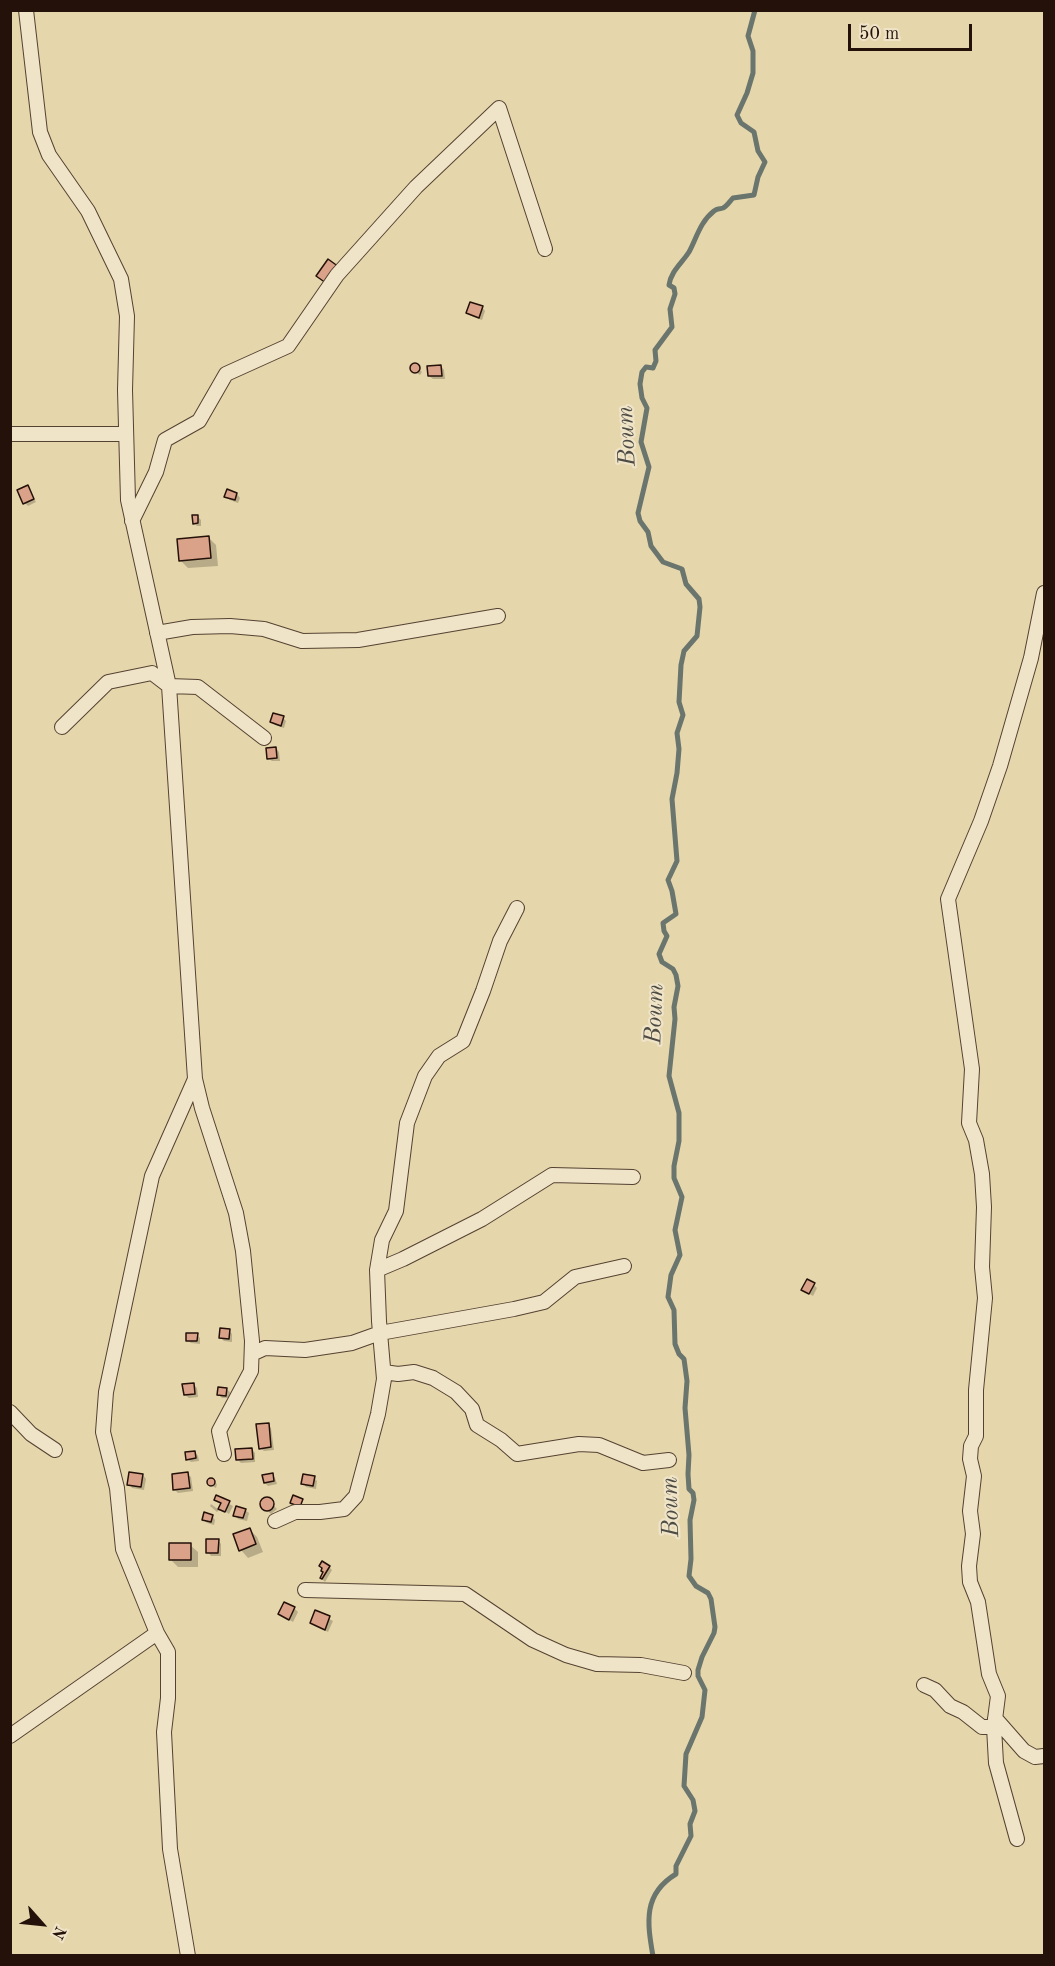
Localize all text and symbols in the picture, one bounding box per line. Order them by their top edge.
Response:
scale bar [851,12,976,50]
text: 50 m [859,25,899,43]
water label: Boum [611,405,643,467]
water label: Boum [640,983,670,1045]
water label: Boum [656,1476,686,1538]
north arrow [12,1894,72,1954]
text: N [48,1923,68,1941]

